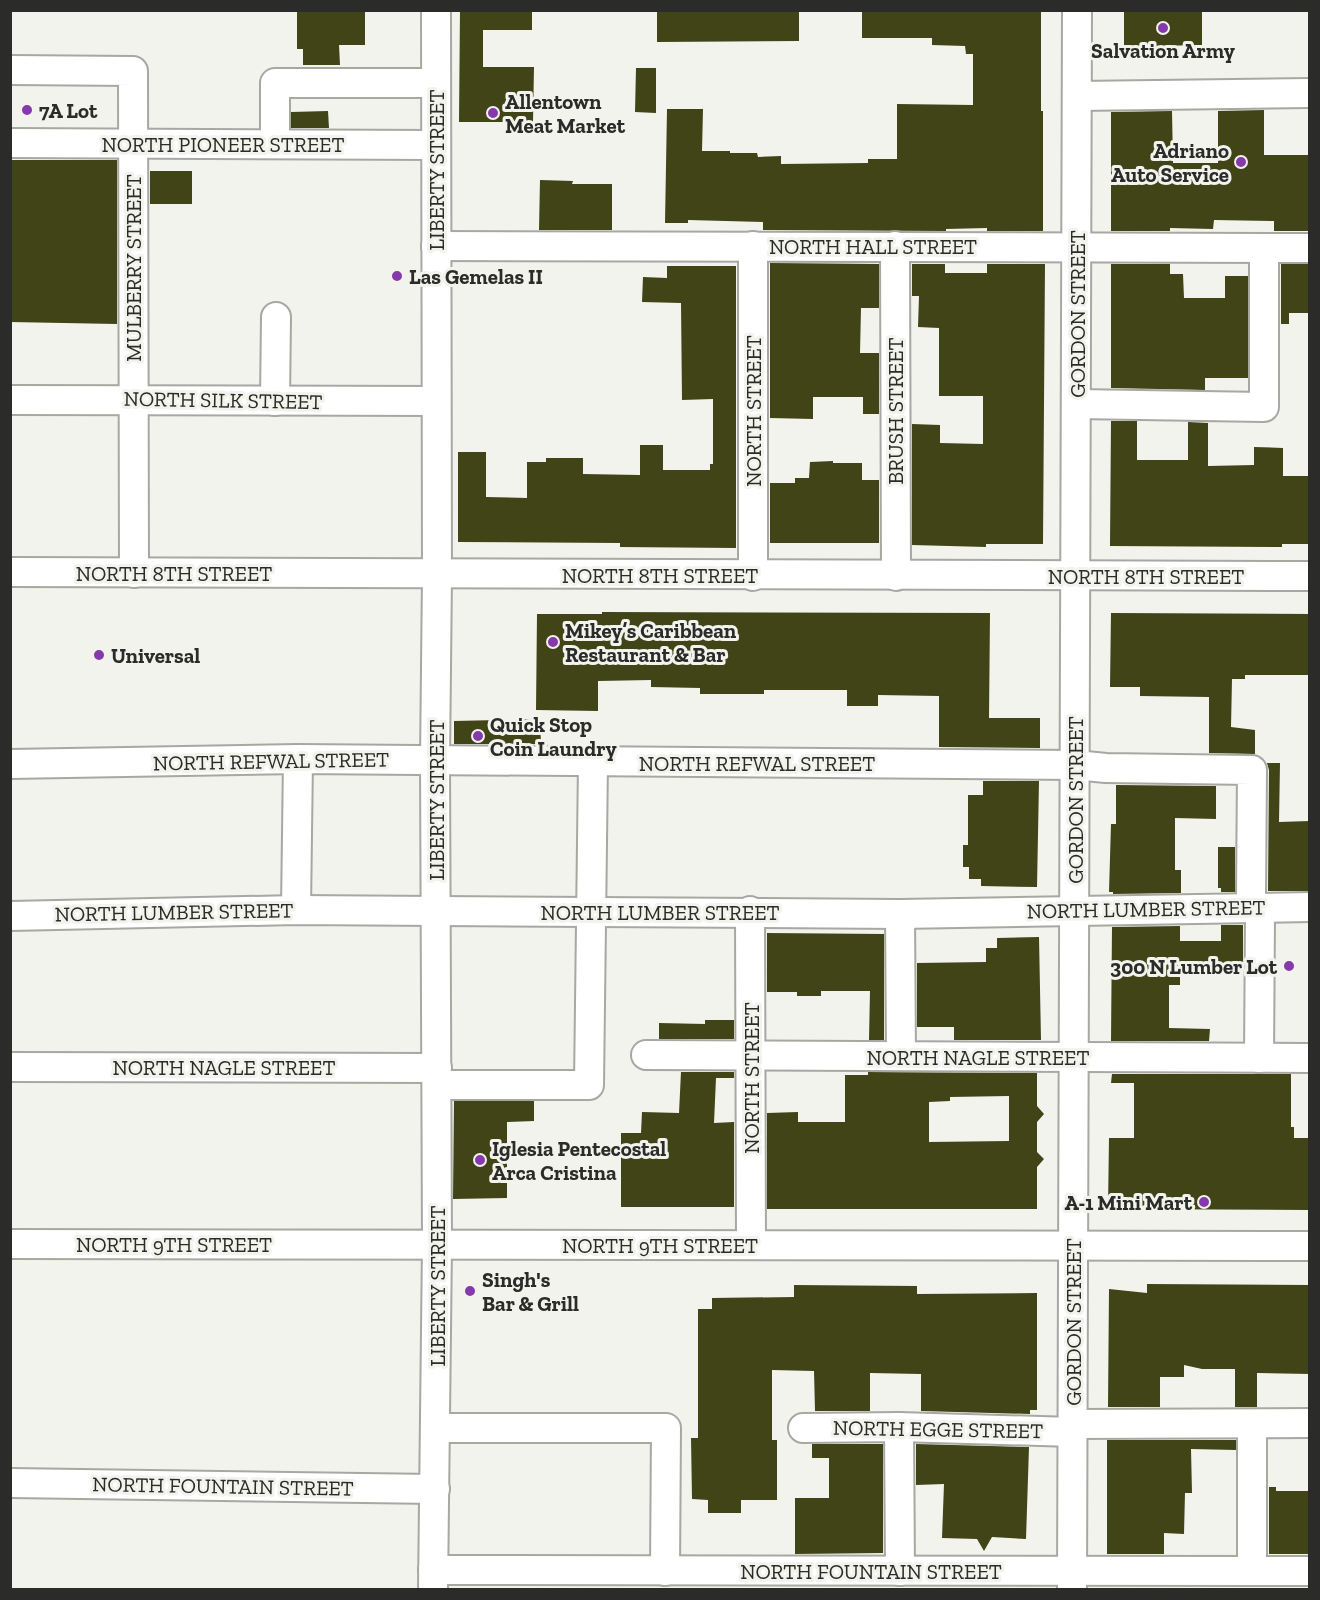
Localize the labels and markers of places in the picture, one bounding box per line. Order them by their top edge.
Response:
marker: Salvation Army [1156,21,1170,35]
place label: Salvation Army [1091,38,1235,63]
place label: Allentown Meat Market [505,89,626,138]
place label: 7A Lot [39,98,98,123]
marker: 7A Lot [20,103,34,117]
marker: Allentown Meat Market [486,106,500,120]
place label: Adriano Auto Service [1111,138,1229,187]
marker: Adriano Auto Service [1234,155,1248,169]
place label: Las Gemelas II [409,264,543,289]
marker: Las Gemelas II [390,269,404,283]
place label: Mikey’s Caribbean Restaurant & Bar [565,618,737,667]
marker: Mikey’s Caribbean Restaurant & Bar [546,635,560,649]
place label: Universal [111,643,200,668]
marker: Universal [92,648,106,662]
place label: Quick Stop Coin Laundry [490,712,617,761]
marker: Quick Stop Coin Laundry [471,729,485,743]
place label: 300 N Lumber Lot [1110,954,1278,979]
marker: 300 N Lumber Lot [1282,959,1296,973]
place label: Iglesia Pentecostal Arca Cristina [492,1136,666,1185]
marker: Iglesia Pentecostal Arca Cristina [473,1153,487,1167]
place label: A-1 Mini Mart [1065,1190,1193,1215]
marker: A-1 Mini Mart [1197,1195,1211,1209]
place label: Singh's Bar & Grill [482,1267,579,1316]
marker: Singh's Bar & Grill [463,1284,477,1298]

